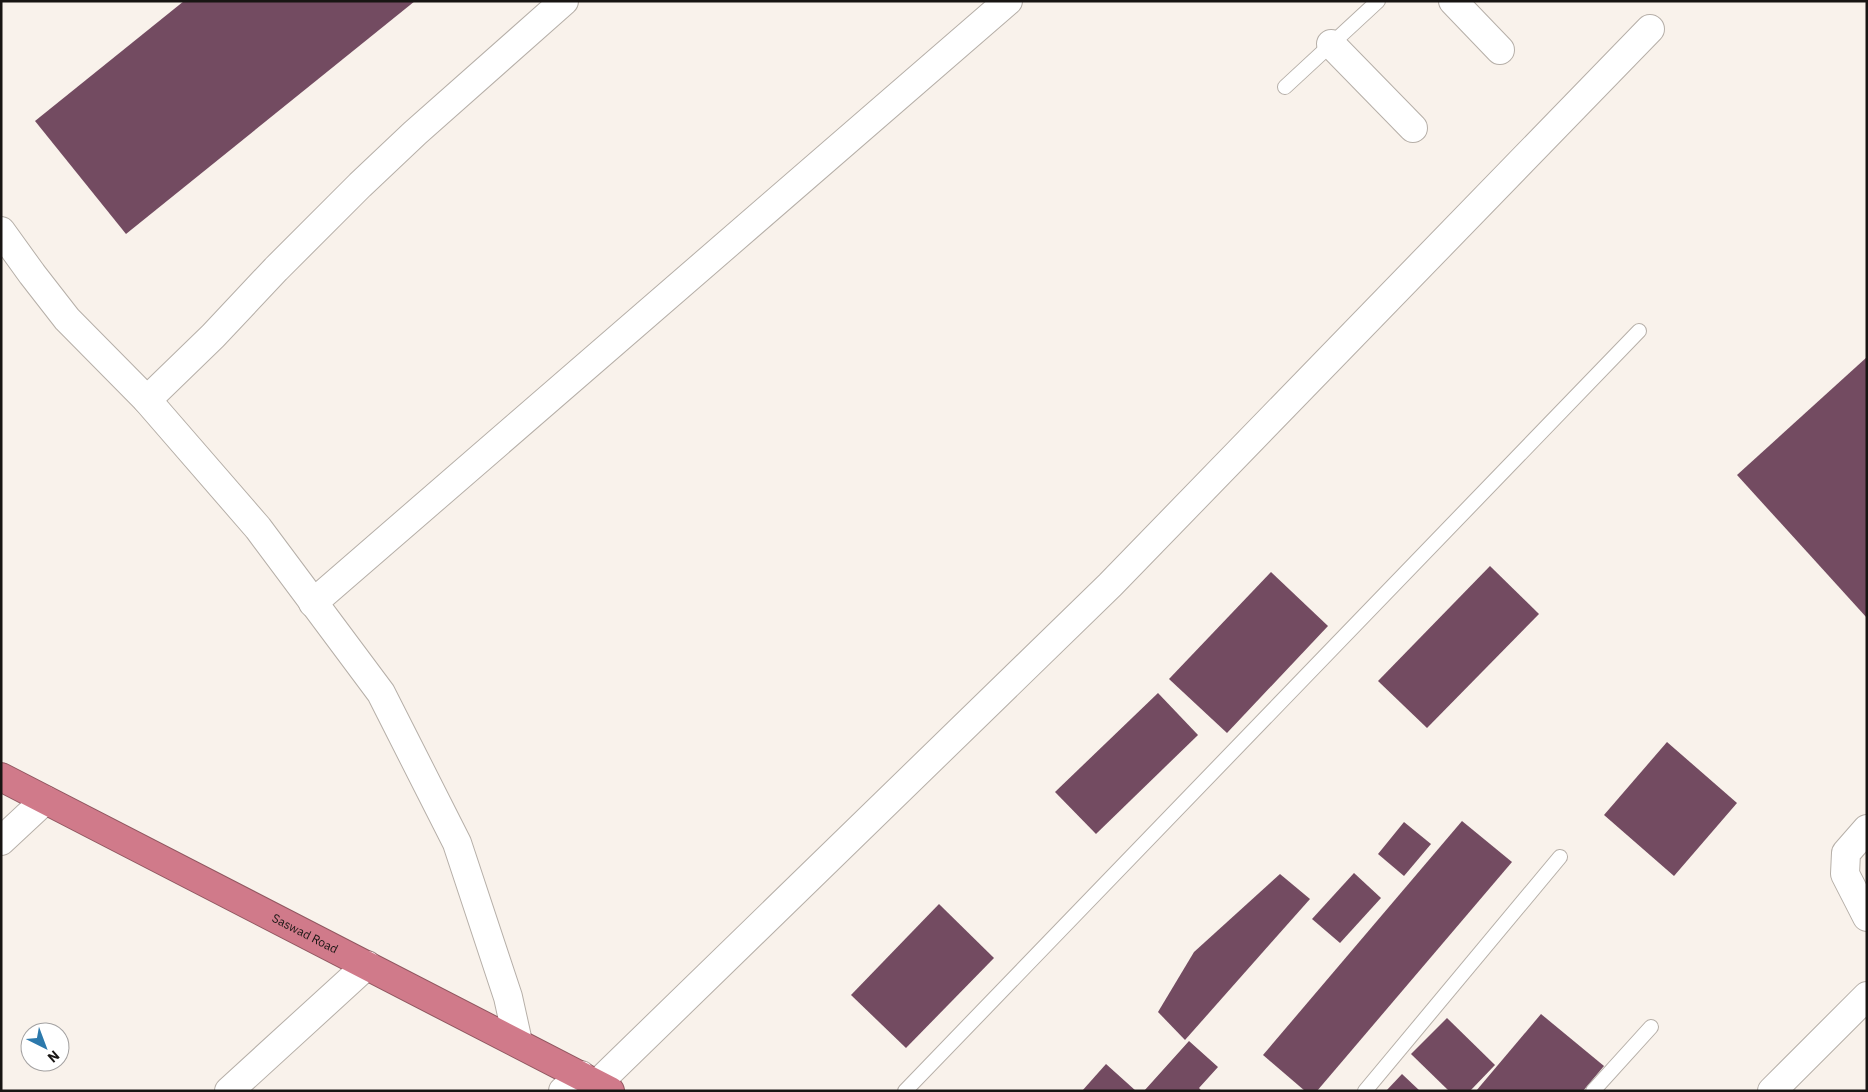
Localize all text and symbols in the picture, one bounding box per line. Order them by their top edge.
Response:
street label: Saswad Road [270,910,341,956]
north arrow [20,1022,70,1072]
text: N [44,1047,63,1067]

